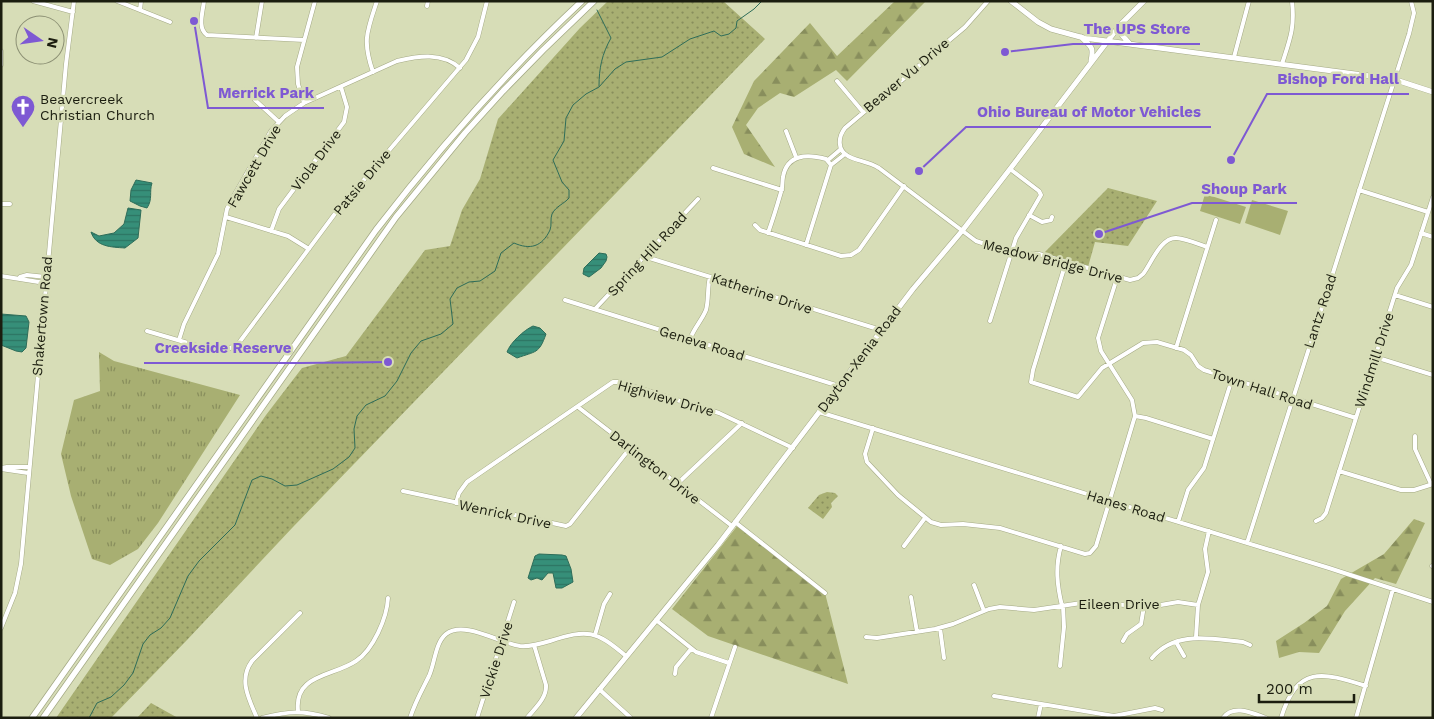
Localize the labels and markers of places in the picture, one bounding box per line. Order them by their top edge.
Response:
callout: The UPS Store [1073,14,1200,44]
callout: Bishop Ford Hall [1267,64,1409,94]
callout: Merrick Park [208,78,324,108]
place label: Beavercreek Christian Church [40,91,155,123]
church icon: Beavercreek Christian Church [10,94,36,128]
callout: Ohio Bureau of Motor Vehicles [966,97,1211,127]
callout: Shoup Park [1192,173,1297,203]
callout: Creekside Reserve [144,333,301,363]

